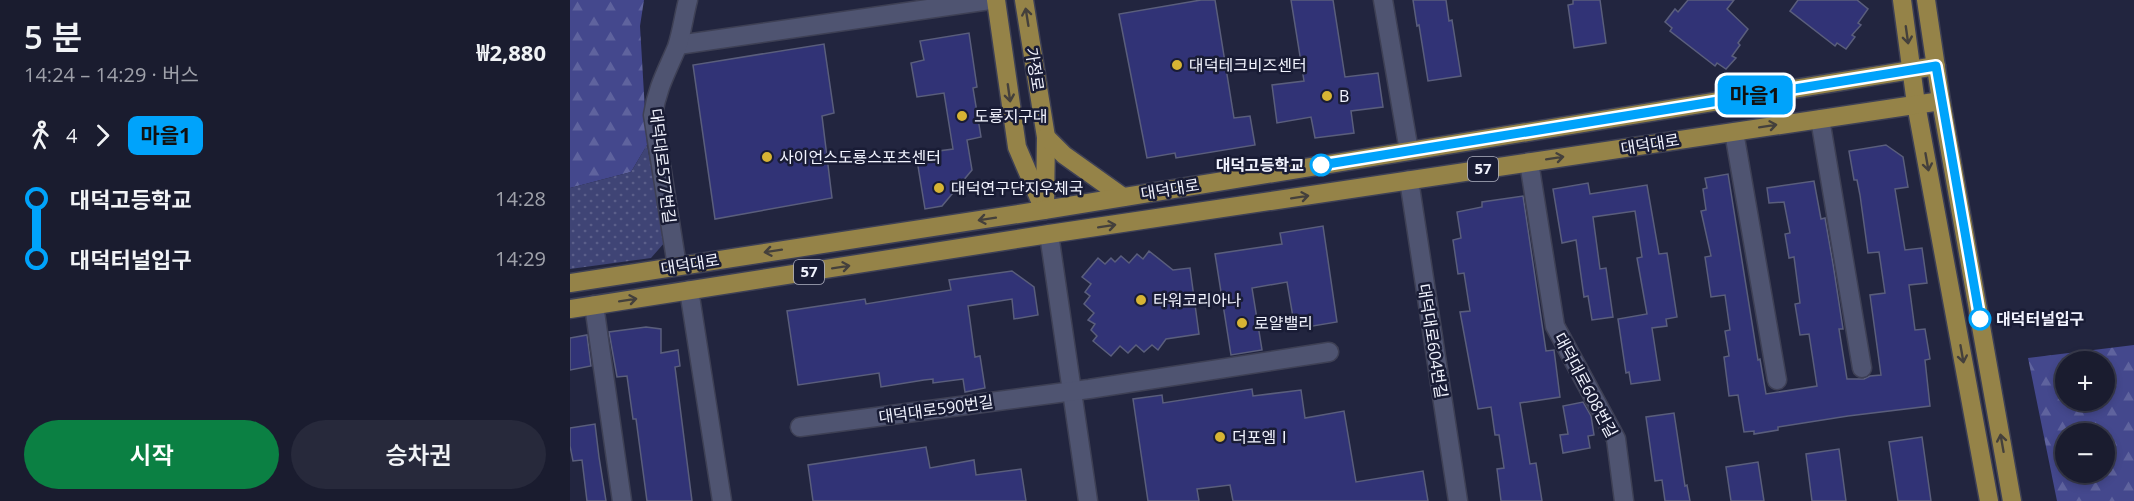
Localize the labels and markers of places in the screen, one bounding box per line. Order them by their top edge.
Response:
place label: 대덕테크비즈센터 [1189,54,1307,76]
marker: 대덕테크비즈센터 [1170,58,1184,72]
place label: B [1339,85,1349,107]
marker: B [1320,89,1334,103]
place label: 도룡지구대 [974,105,1048,127]
marker: 도룡지구대 [955,109,969,123]
place label: 사이언스도룡스포츠센터 [779,146,941,168]
marker: 사이언스도룡스포츠센터 [760,150,774,164]
place label: 대덕고등학교 [1216,154,1304,176]
marker: 대덕고등학교 [1310,154,1332,176]
place label: 대덕연구단지우체국 [951,177,1083,199]
marker: 대덕연구단지우체국 [932,181,946,195]
place label: 타워코리아나 [1153,289,1242,311]
marker: 타워코리아나 [1134,293,1148,307]
marker: 대덕터널입구 [1969,308,1991,330]
place label: 대덕터널입구 [1996,308,2084,330]
place label: 로얄밸리 [1254,312,1313,334]
marker: 로얄밸리 [1235,316,1249,330]
place label: 더포엠Ⅰ [1232,426,1292,448]
marker: 더포엠Ⅰ [1213,430,1227,444]

